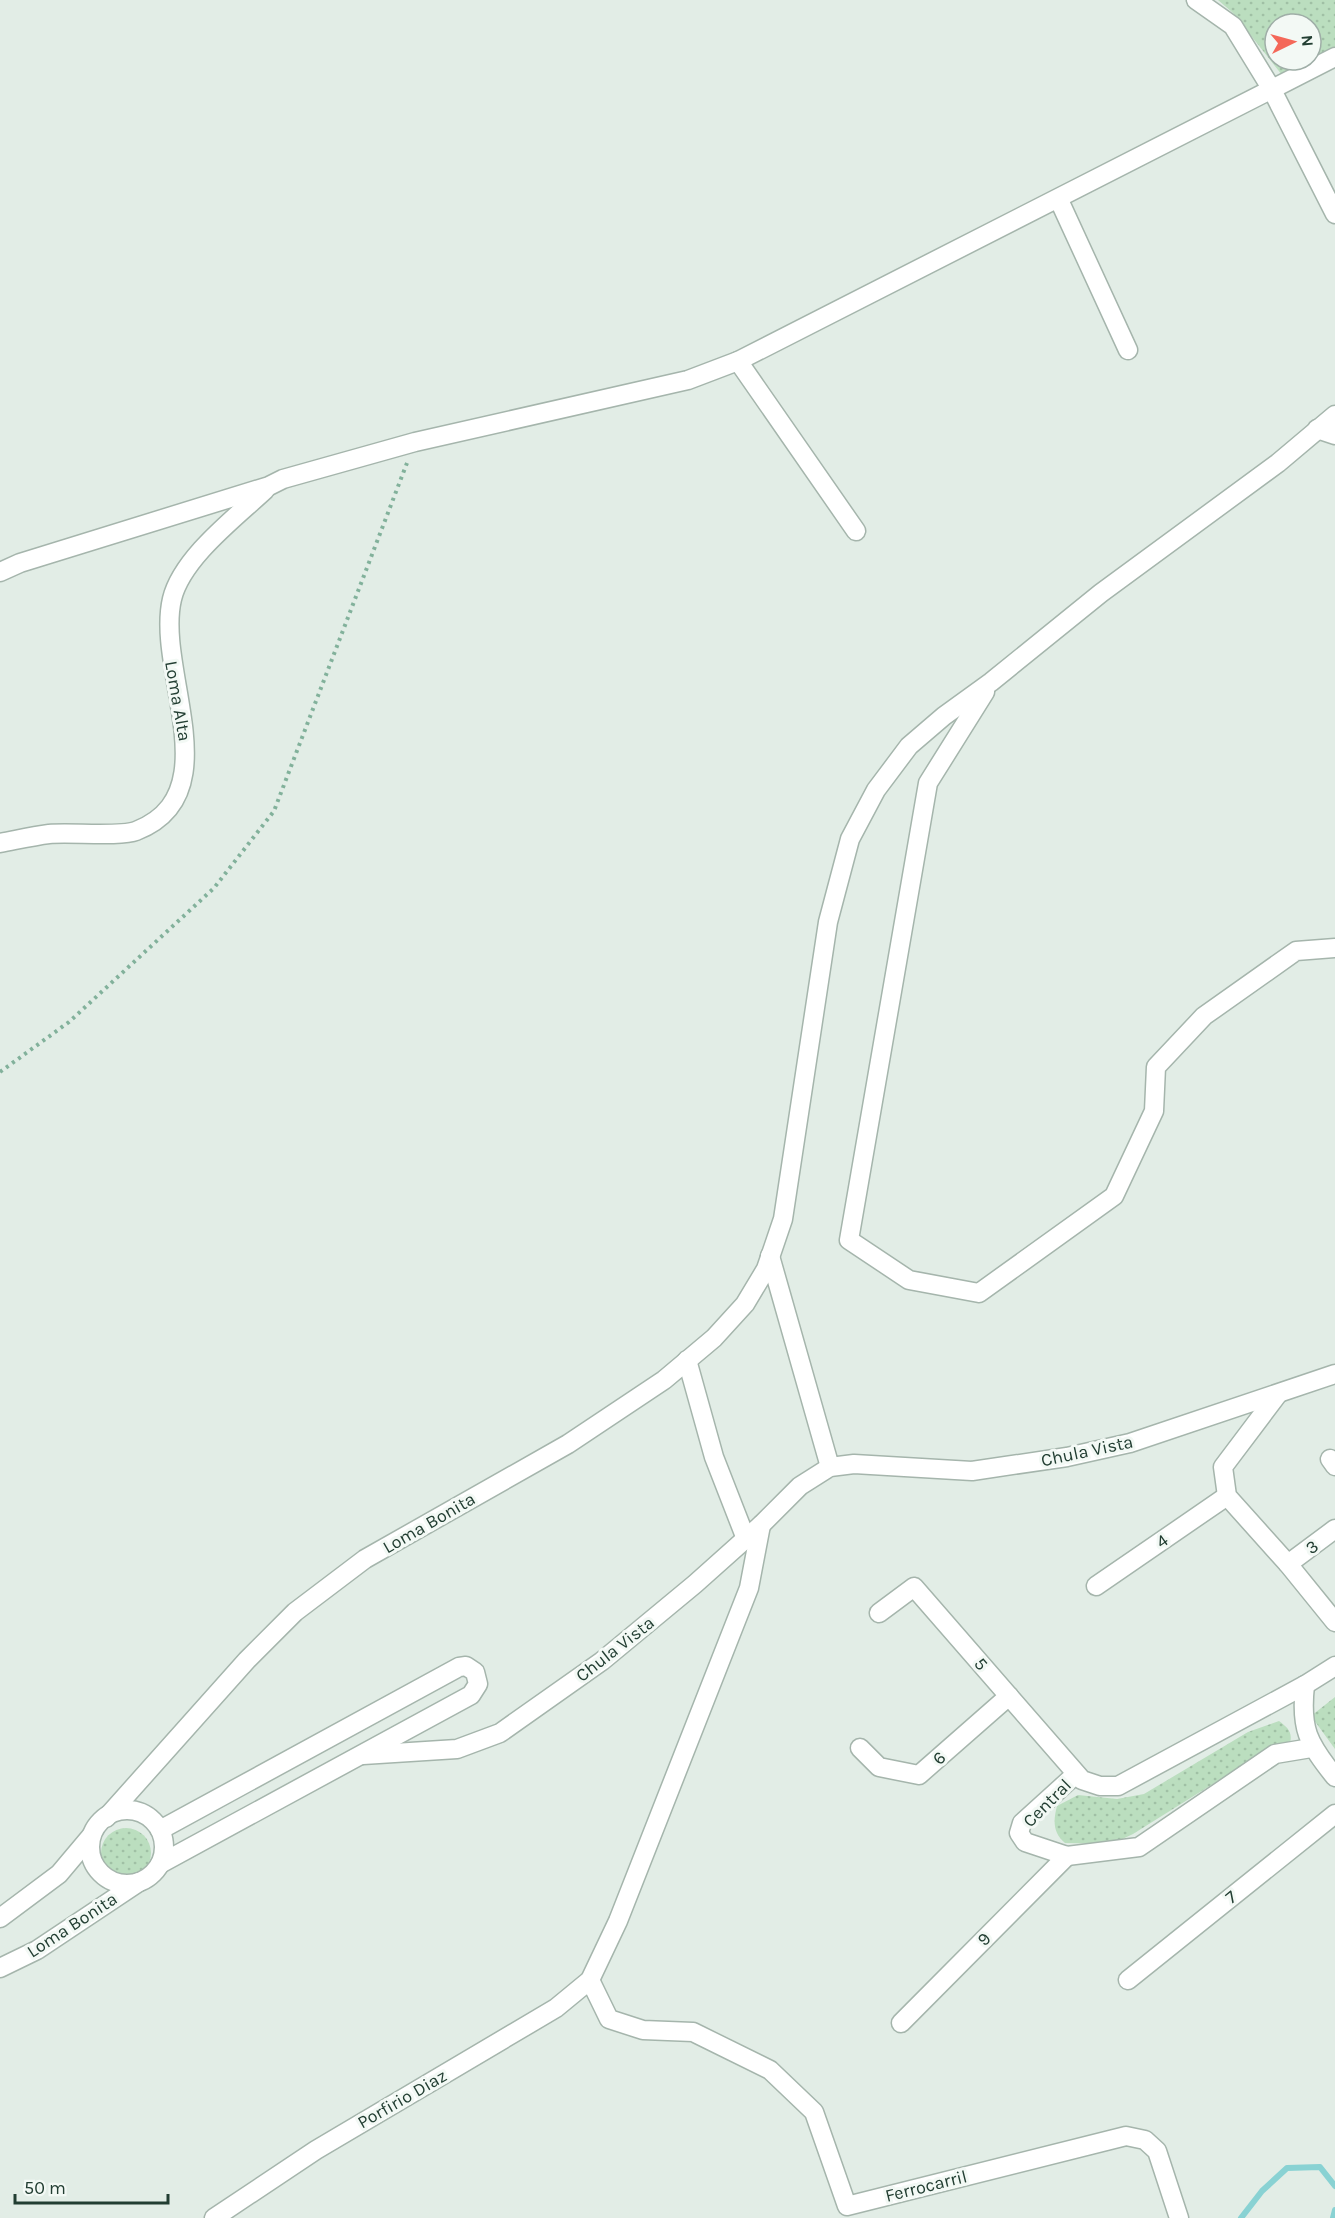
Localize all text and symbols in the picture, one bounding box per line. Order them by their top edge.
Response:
north arrow [1263,12,1323,72]
text: N [1297,34,1317,47]
street label: Loma Alta [160,659,196,743]
street label: Chula Vista [1039,1431,1135,1471]
street label: Loma Bonita [379,1488,479,1558]
street label: 4 [1152,1529,1172,1553]
street label: 3 [1301,1535,1323,1559]
street label: Chula Vista [571,1612,659,1686]
street label: 5 [969,1653,993,1675]
street label: 6 [928,1746,950,1770]
street label: Central [1018,1774,1076,1832]
street label: 7 [1221,1885,1242,1908]
street label: Loma Bonita [23,1888,121,1962]
street label: 9 [973,1928,995,1950]
street label: Porfirio Diaz [353,2065,451,2133]
street label: Ferrocarril [883,2165,969,2207]
scale bar [15,2167,168,2205]
text: 50 m [24,2177,66,2199]

